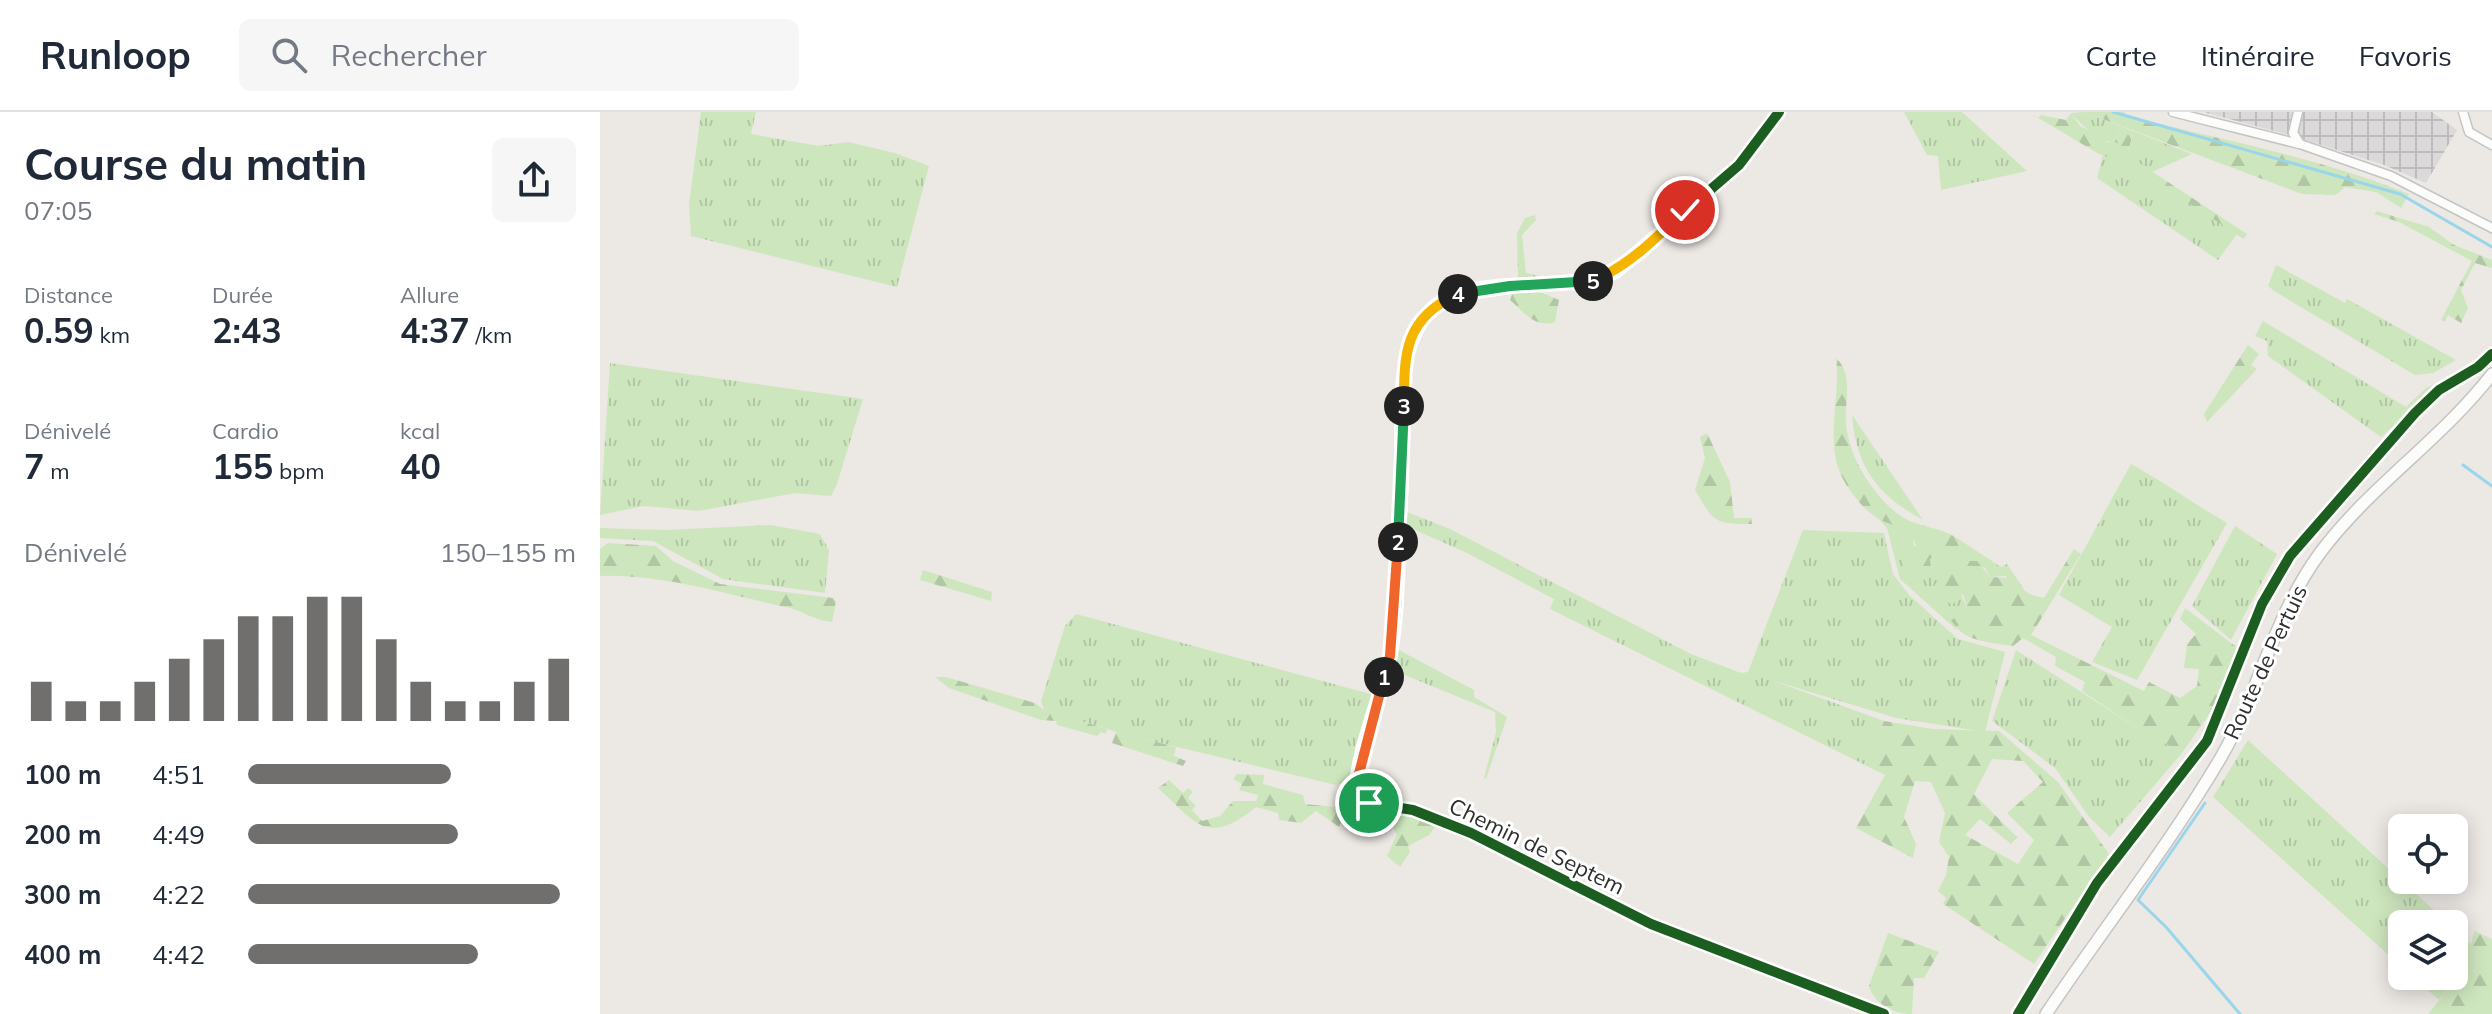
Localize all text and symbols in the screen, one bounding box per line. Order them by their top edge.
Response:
search box [239,19,799,91]
text: Runloop [40,31,191,79]
icon: search [267,33,311,77]
text: Rechercher [331,36,487,74]
text: Carte [2085,38,2157,73]
text: Itinéraire [2201,38,2315,73]
text: Favoris [2359,38,2452,73]
text: Course du matin [24,136,367,191]
button: share [492,138,576,222]
pin [1651,176,1719,244]
icon: check [1663,188,1707,232]
text: 07:05 [24,194,92,227]
pin: 5 [1573,261,1613,301]
text: 5 [1586,267,1600,295]
pin: 4 [1438,274,1478,314]
text: 4 [1451,280,1465,308]
text: Distance [24,281,113,309]
text: Durée [212,281,273,309]
text: Allure [400,281,459,309]
text: 0.59 [24,309,94,352]
text: 2:43 [212,309,282,352]
text: 4:37 [400,309,470,352]
text: km [94,321,130,349]
text: /km [470,321,512,349]
pin: 3 [1384,386,1424,426]
text: 3 [1397,392,1411,420]
text: Dénivelé [24,417,111,445]
text: Cardio [212,417,279,445]
text: kcal [400,417,440,445]
text: 7 [24,445,44,488]
text: 155 [212,445,273,488]
text: 40 [400,445,441,488]
text: m [44,457,69,485]
text: bpm [273,457,325,485]
pin: 2 [1378,522,1418,562]
text: 2 [1391,528,1405,556]
text: Dénivelé [24,536,127,569]
text: 150–155 m [440,536,576,569]
street label: Route de Pertuis [2217,580,2313,744]
pin: 1 [1364,657,1404,697]
text: 1 [1377,663,1391,691]
text: 100 m [24,758,101,791]
text: 4:51 [152,758,205,791]
pin [1335,769,1403,837]
icon: arrive [1347,781,1391,825]
street label: Chemin de Septem [1445,791,1629,901]
map controls [2388,814,2468,990]
button: locate [2388,814,2468,894]
text: 200 m [24,818,101,851]
text: 4:49 [152,818,205,851]
text: 300 m [24,878,101,911]
text: 4:22 [152,878,205,911]
button: layers [2388,910,2468,990]
text: 400 m [24,938,101,971]
text: 4:42 [152,938,205,971]

